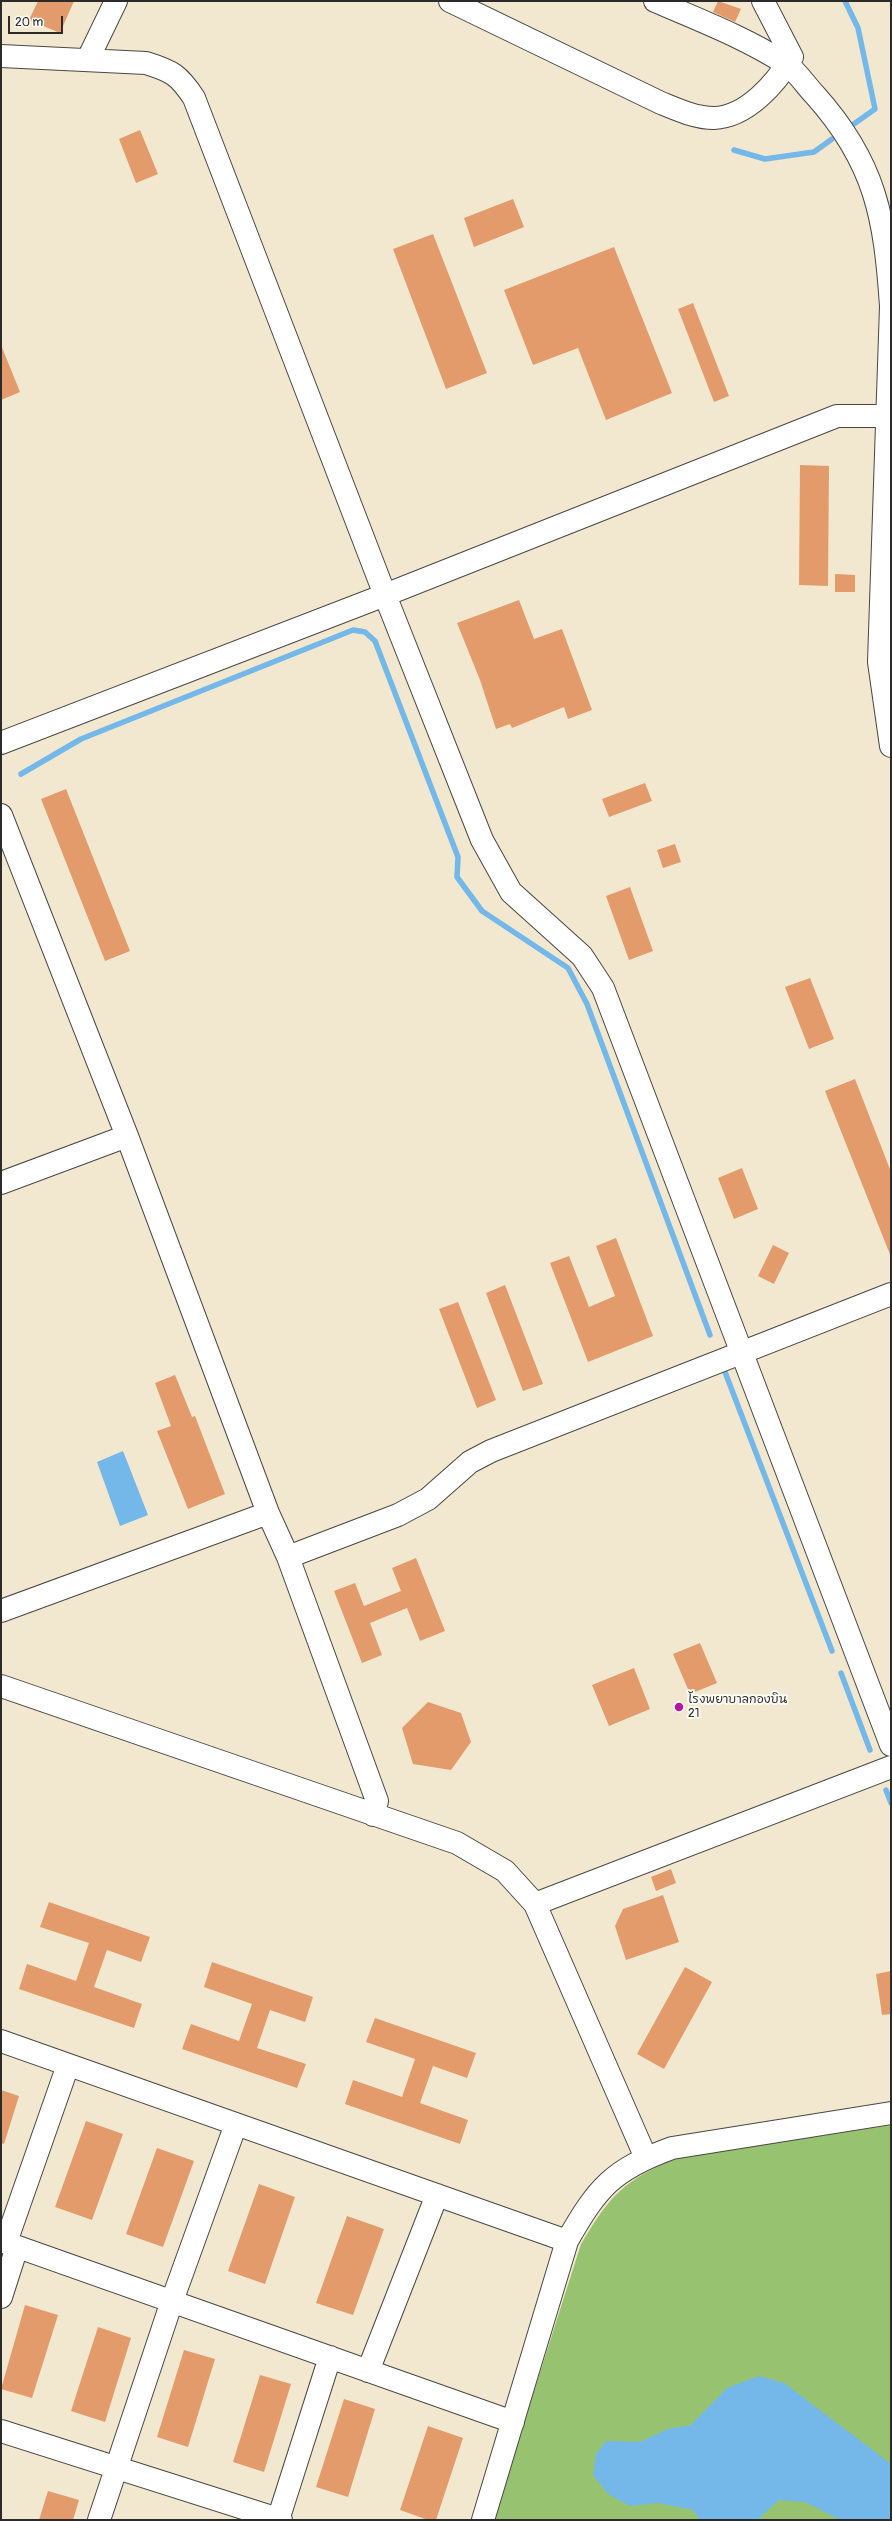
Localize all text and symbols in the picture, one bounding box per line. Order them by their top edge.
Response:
scale bar [10,8,65,34]
text: 20 m [15,15,43,30]
place label: โรงพยาบาลกองบิน 21 [688,1693,787,1721]
marker: โรงพยาบาลกองบิน 21 [673,1701,685,1713]

